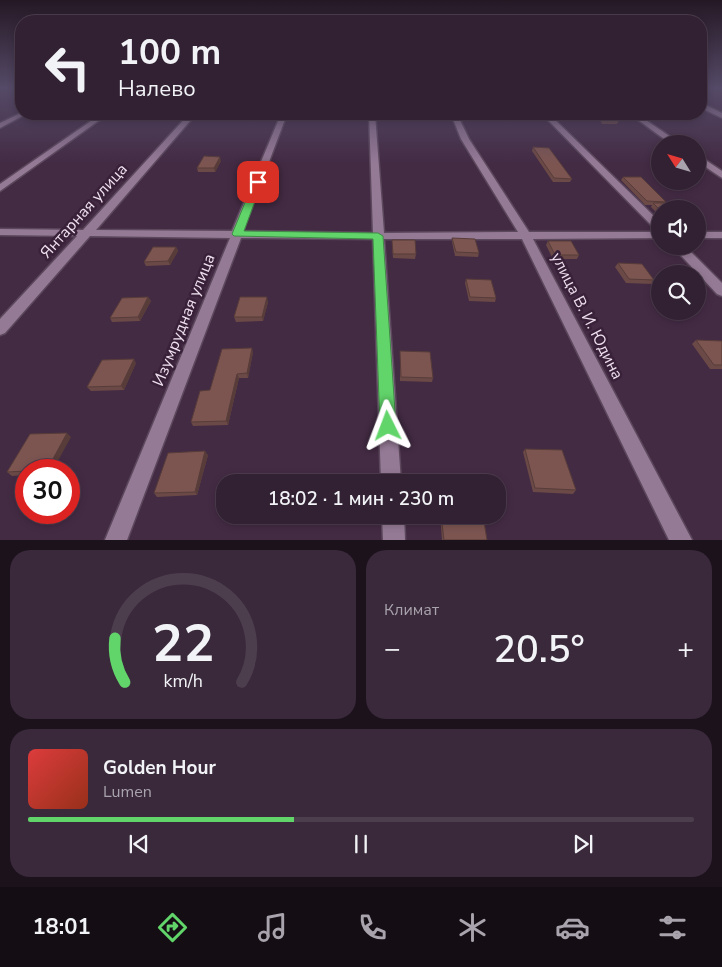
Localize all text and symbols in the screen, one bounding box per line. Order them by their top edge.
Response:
text: 100 m [118,29,221,76]
icon: left [35,35,100,100]
text: Налево [118,74,196,104]
north arrow [651,135,706,190]
map controls [651,135,706,320]
street label: Янтарная улица [35,159,133,263]
pin [237,161,279,203]
icon: arrive [244,168,272,196]
button: sound [651,200,706,255]
street label: улица В. И. Юдина [545,249,629,383]
street label: Изумрудная улица [147,250,221,390]
button: search [651,265,706,320]
position arrow [361,399,413,451]
speed limit sign: 30 [15,459,80,524]
text: 18:02 · 1 мин · 230 m [268,486,454,512]
text: Климат [384,599,439,621]
text: 22 [152,608,214,679]
text: 20.5° [493,624,585,675]
text: − [384,630,401,668]
text: + [677,630,694,668]
text: km/h [163,669,203,693]
text: Golden Hour [103,755,216,781]
text: Lumen [103,781,152,803]
icon: previous [125,830,153,858]
icon: pause [347,830,375,858]
icon: next [569,830,597,858]
icon: directions [155,910,190,945]
icon: music [255,910,290,945]
icon: phone [355,910,390,945]
icon: climate [455,910,490,945]
icon: car [555,910,590,945]
icon: filters [655,910,690,945]
text: 18:01 [32,912,91,942]

